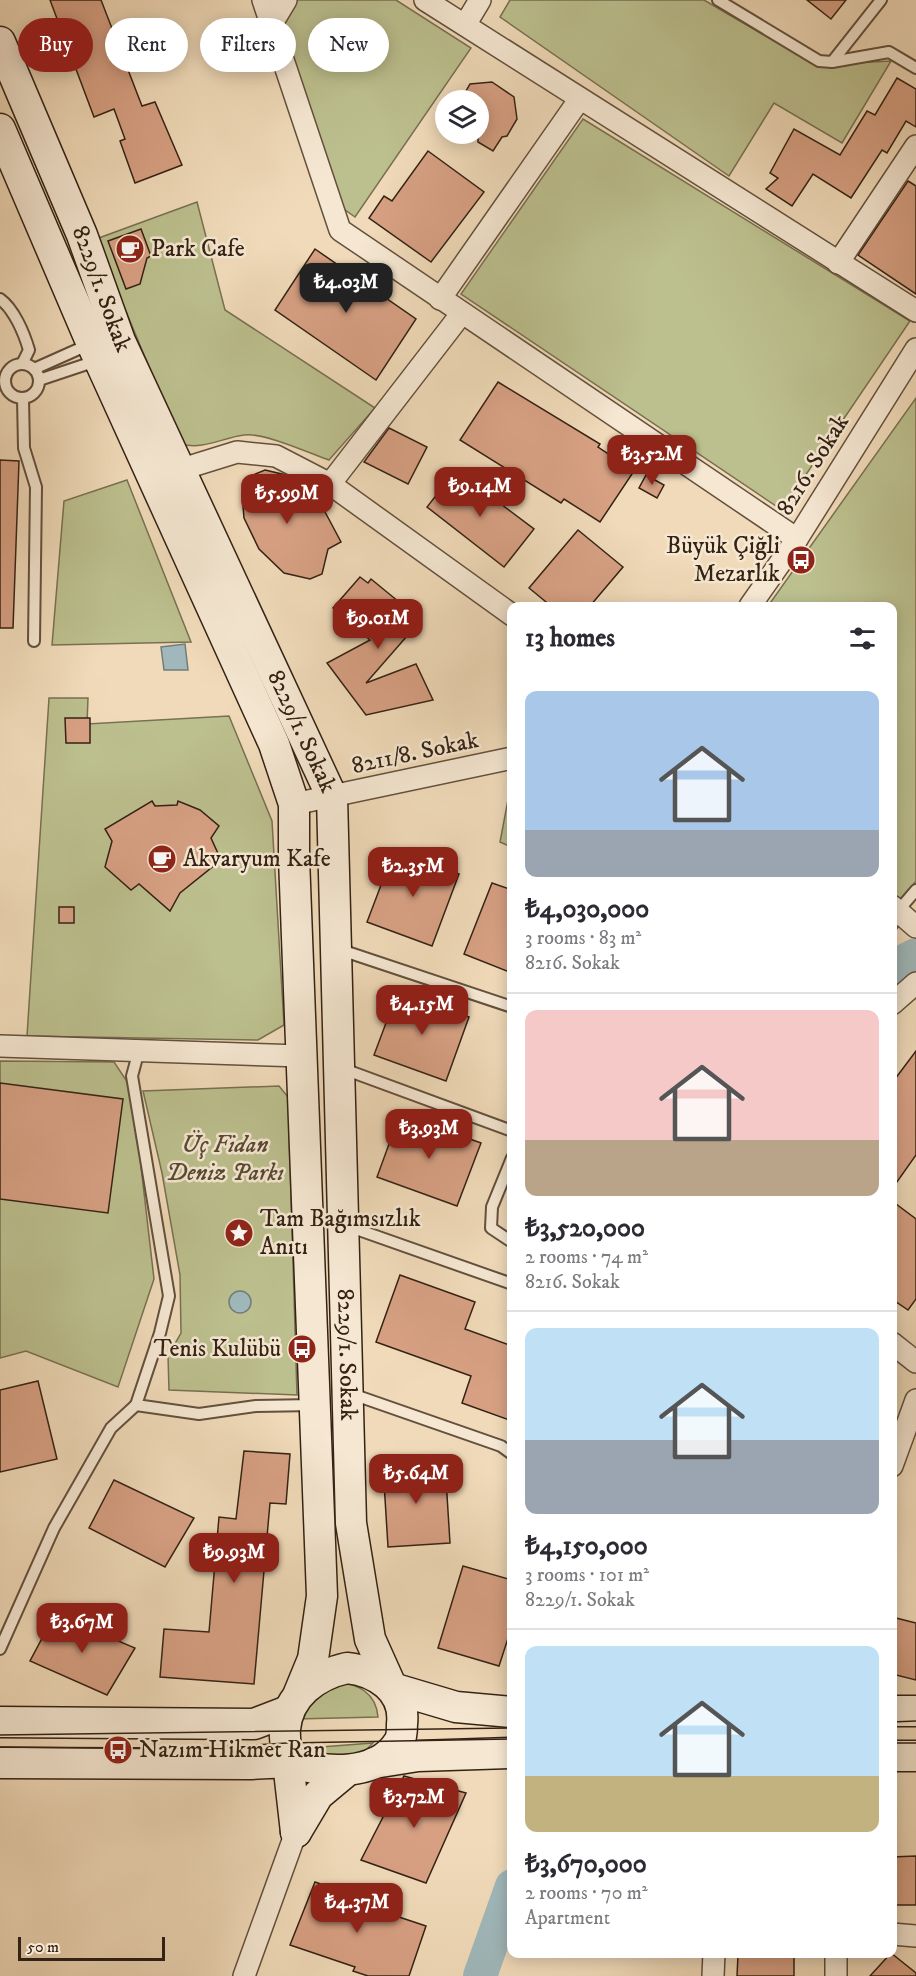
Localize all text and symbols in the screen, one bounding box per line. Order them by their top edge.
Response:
chip: Buy [18,18,93,72]
chip: Rent [105,18,188,72]
chip: Filters [200,18,296,72]
chip: New [308,18,389,72]
map controls [435,90,489,144]
button: layers [435,90,489,144]
street label: 8229/1. Sokak [65,221,138,357]
cafe icon: Park Cafe [114,233,146,265]
place label: Park Cafe [151,234,245,264]
pin: ₺4.03M [297,263,395,314]
text: ₺4.03M [314,270,378,295]
street label: 8216. Sokak [770,409,856,521]
pin: ₺3.52M [603,435,701,486]
text: ₺3.52M [621,442,683,467]
pin: ₺9.14M [431,467,529,518]
pin: ₺5.99M [238,474,336,525]
text: ₺9.14M [448,474,512,499]
text: ₺5.99M [255,481,319,506]
place label: Büyük Çiğli Mezarlık [666,531,780,589]
bus stop icon: Büyük Çiğli Mezarlık [785,544,817,576]
pin: ₺9.01M [329,599,427,650]
text: ₺9.01M [347,606,409,631]
text: 13 homes [525,622,615,655]
icon: filters [846,622,879,655]
street label: 8229/1. Sokak [260,665,343,798]
street label: 8211/8. Sokak [349,725,481,781]
icon: home [648,730,756,838]
cafe icon: Akvaryum Kafe [146,843,178,875]
place label: Akvaryum Kafe [183,844,331,874]
pin: ₺2.35M [364,847,462,898]
text: ₺2.35M [382,854,444,879]
text: ₺4,030,000 [525,893,649,926]
text: 3 rooms · 83 m² [525,926,641,951]
text: 8216. Sokak [525,951,620,976]
pin: ₺4.15M [373,985,471,1036]
text: ₺4.15M [390,992,454,1017]
icon: home [648,1049,756,1157]
pin: ₺3.93M [380,1109,478,1160]
text: ₺3.93M [399,1116,459,1141]
park label: Üç Fidan Deniz Parkı [166,1130,284,1188]
place label: Tam Bağımsızlık Anıtı [260,1204,421,1262]
text: ₺3,520,000 [525,1212,645,1245]
place icon: Tam Bağımsızlık Anıtı [223,1217,255,1249]
text: 2 rooms · 74 m² [525,1245,648,1270]
text: 8216. Sokak [525,1270,620,1295]
street label: 8229/1. Sokak [330,1288,363,1421]
bus stop icon: Tenis Kulübü [286,1333,318,1365]
place label: Tenis Kulübü [154,1334,281,1364]
icon: home [648,1367,756,1475]
pin: ₺5.64M [367,1454,465,1505]
text: ₺5.64M [383,1461,449,1486]
text: ₺4,150,000 [525,1530,648,1563]
pin: ₺9.93M [185,1533,283,1584]
text: ₺9.93M [203,1540,265,1565]
text: 3 rooms · 101 m² [525,1563,649,1588]
text: 8229/1. Sokak [525,1588,635,1613]
pin: ₺3.67M [33,1603,131,1654]
text: ₺3.67M [51,1610,113,1635]
icon: home [648,1685,756,1793]
bus stop icon: Nazım Hikmet Ran [102,1734,134,1766]
place label: Nazım Hikmet Ran [139,1735,326,1765]
pin: ₺3.72M [365,1778,463,1829]
text: ₺3.72M [383,1785,445,1810]
text: ₺3,670,000 [525,1848,647,1881]
text: 2 rooms · 70 m² [525,1881,648,1906]
pin: ₺4.37M [308,1883,406,1934]
text: ₺4.37M [325,1890,389,1915]
text: Apartment [525,1906,610,1931]
scale bar [18,1934,165,1962]
text: 50 m [27,1937,59,1957]

